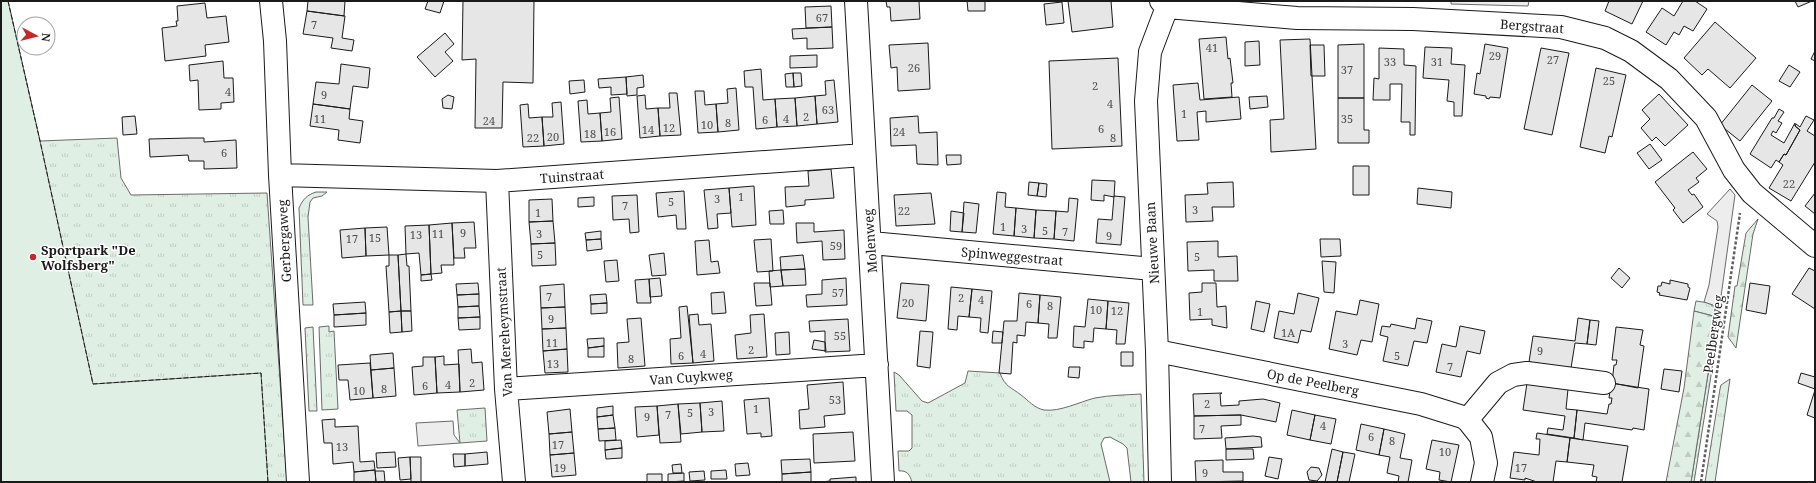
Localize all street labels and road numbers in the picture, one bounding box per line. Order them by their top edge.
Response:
street label: Bergstraat [1499,15,1565,37]
street label: Tuinstraat [539,165,605,187]
street label: Gerbergaweg [273,199,295,283]
street label: Nieuwe Baan [1141,201,1163,285]
street label: Molenweg [859,208,881,274]
street label: Spinweggestraat [960,243,1064,269]
street label: Van Mereheymstraat [492,266,516,397]
street label: Peelbergweg [1699,294,1727,374]
street label: Op de Peelberg [1266,364,1360,400]
street label: Van Cuykweg [649,365,733,389]

